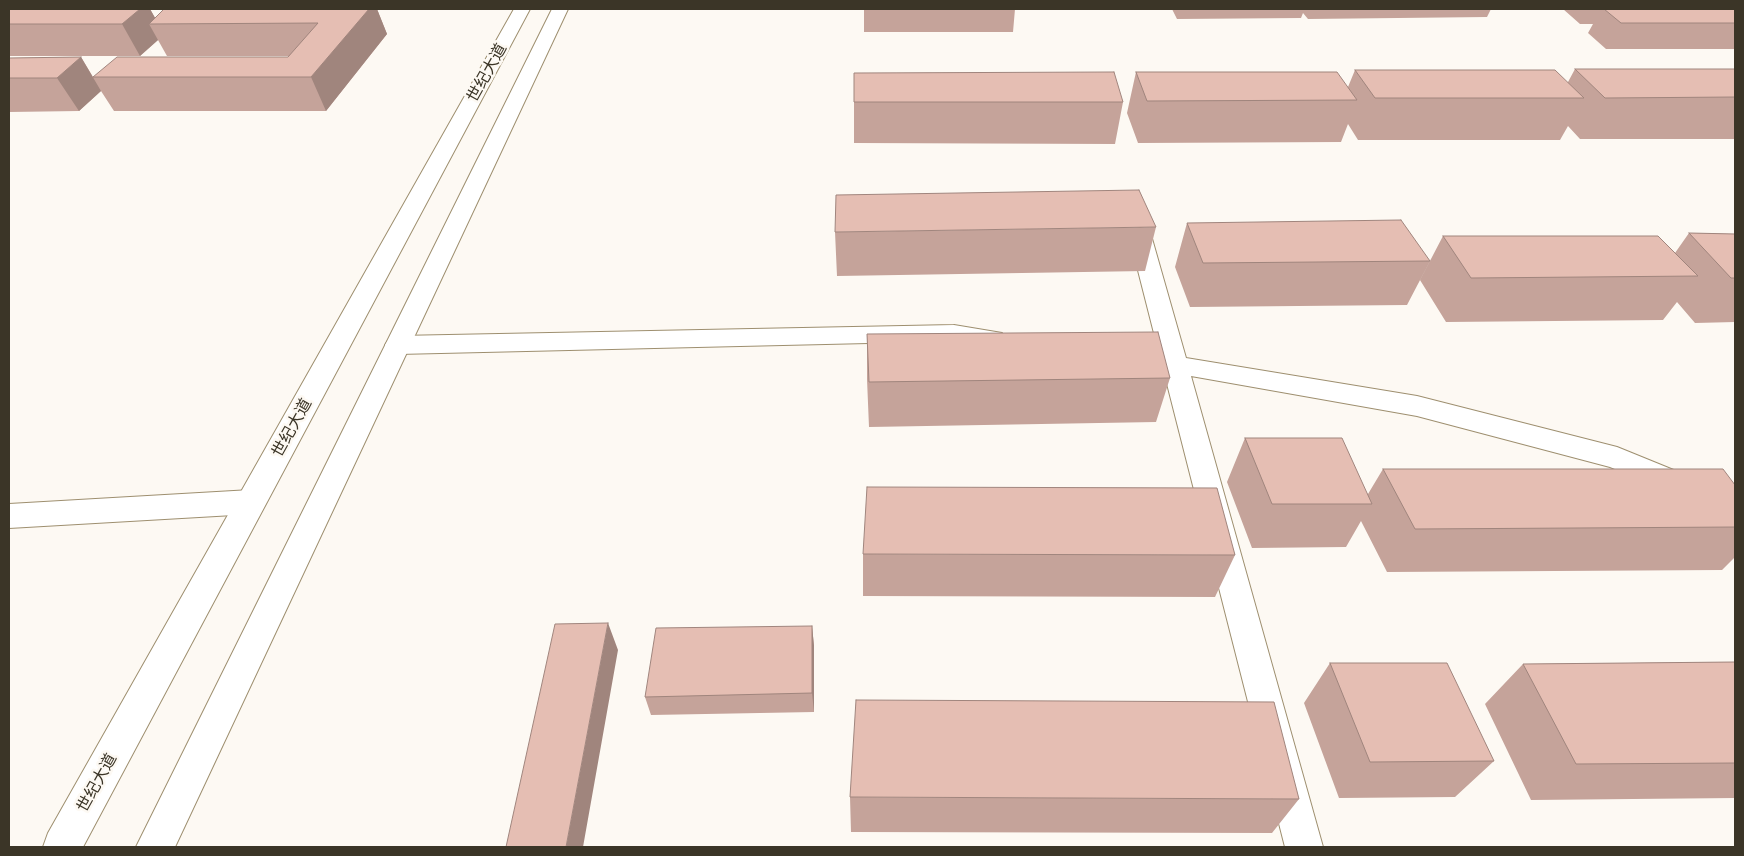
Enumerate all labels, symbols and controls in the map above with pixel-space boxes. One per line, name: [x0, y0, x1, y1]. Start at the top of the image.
street label: 世纪大道: [463, 40, 511, 106]
street label: 世纪大道: [268, 395, 316, 461]
street label: 世纪大道: [73, 750, 121, 816]

